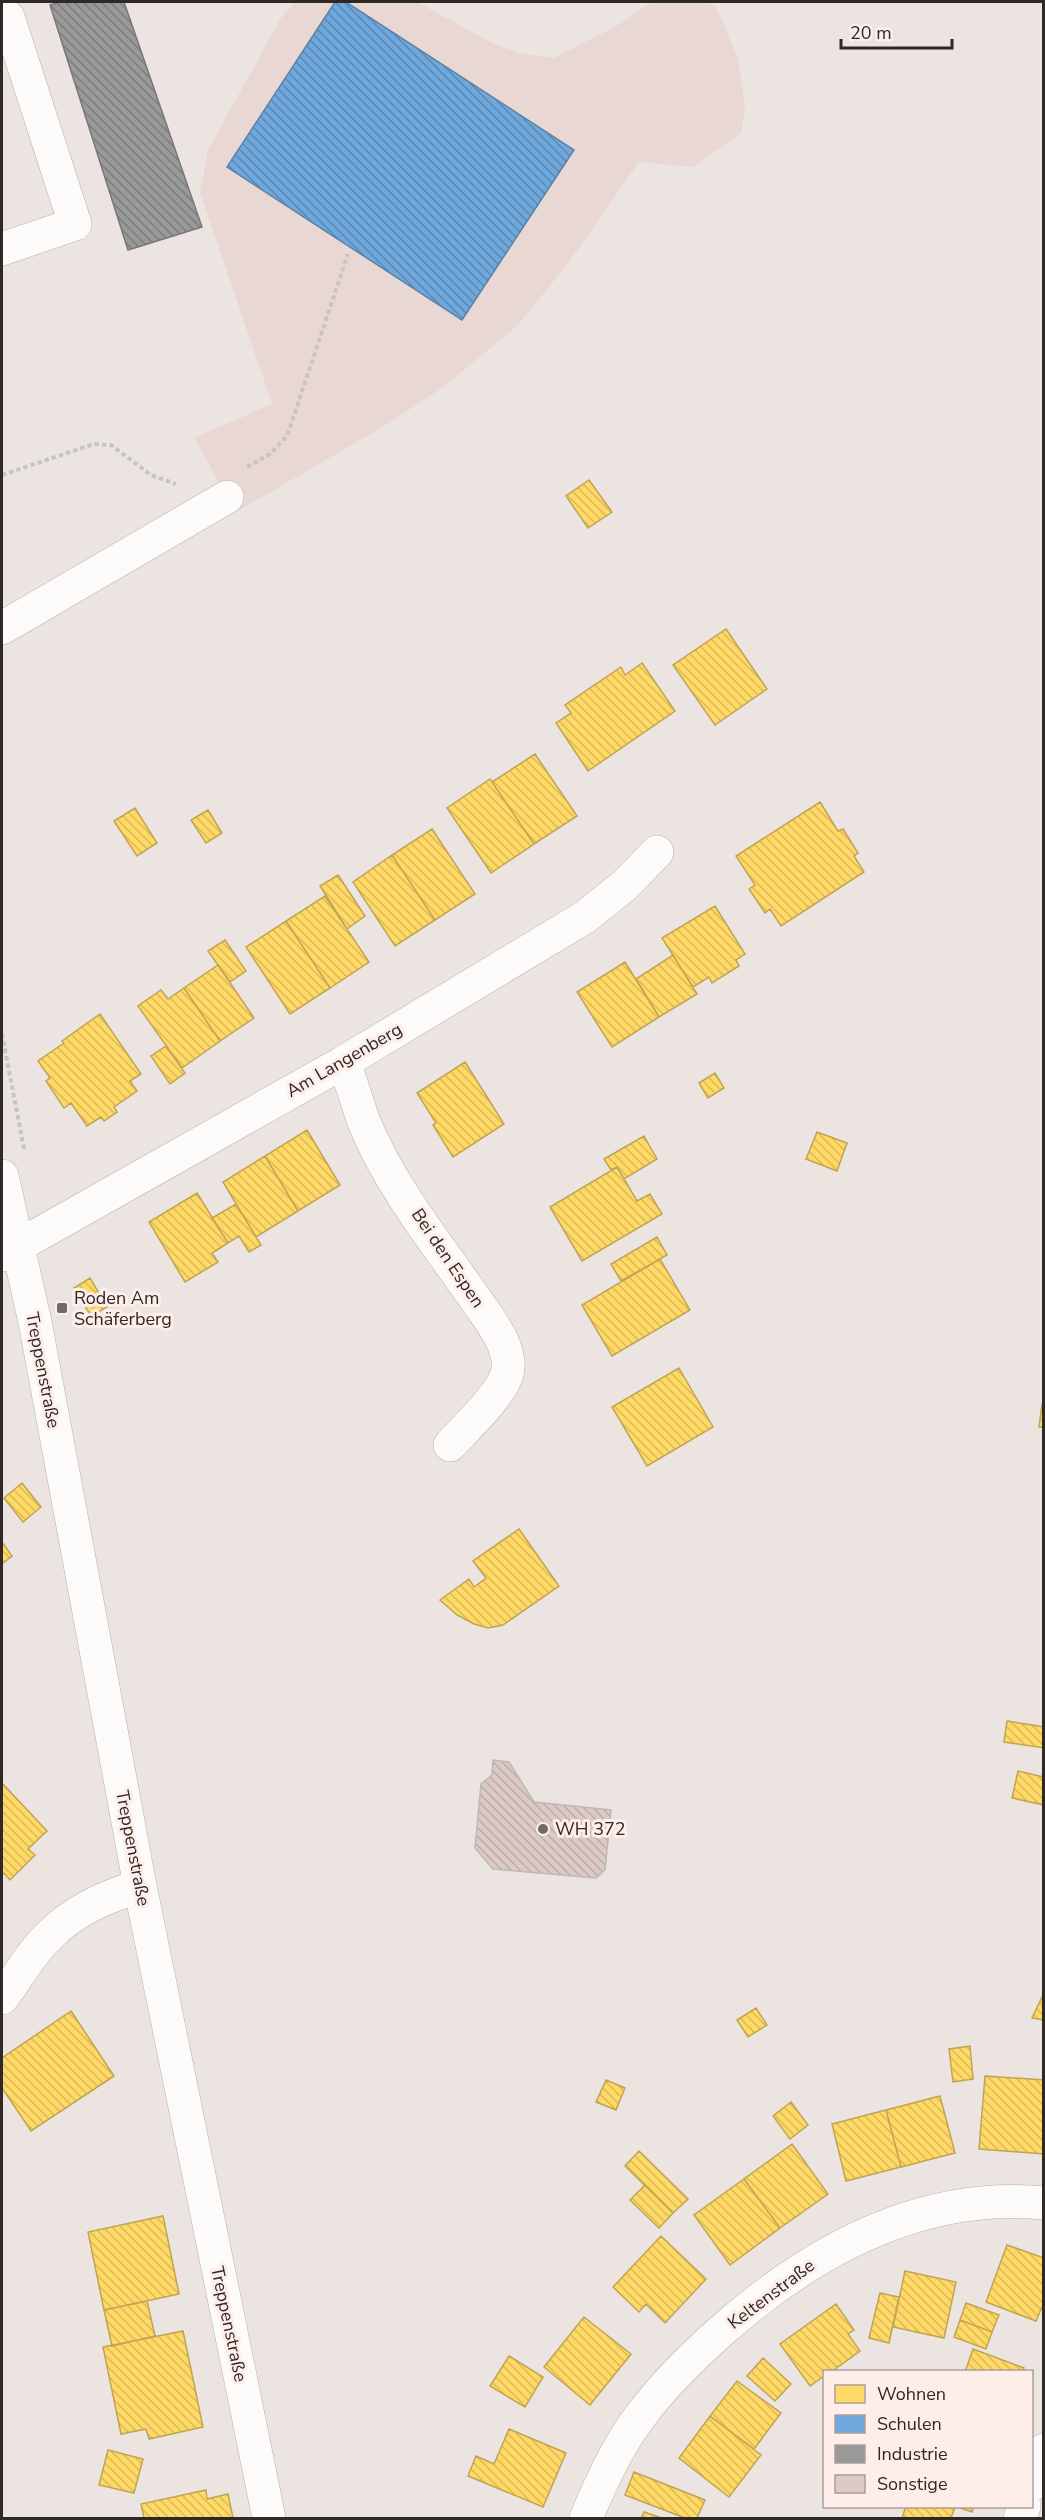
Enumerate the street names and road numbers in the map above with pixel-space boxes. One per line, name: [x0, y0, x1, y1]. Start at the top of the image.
street label: Am Langenberg: [282, 1017, 406, 1103]
street label: Bei den Espen: [406, 1204, 490, 1312]
street label: Treppenstraße: [20, 1310, 66, 1430]
street label: Treppenstraße: [110, 1788, 156, 1908]
street label: Keltenstraße: [723, 2253, 819, 2335]
street label: Treppenstraße: [205, 2264, 253, 2384]

